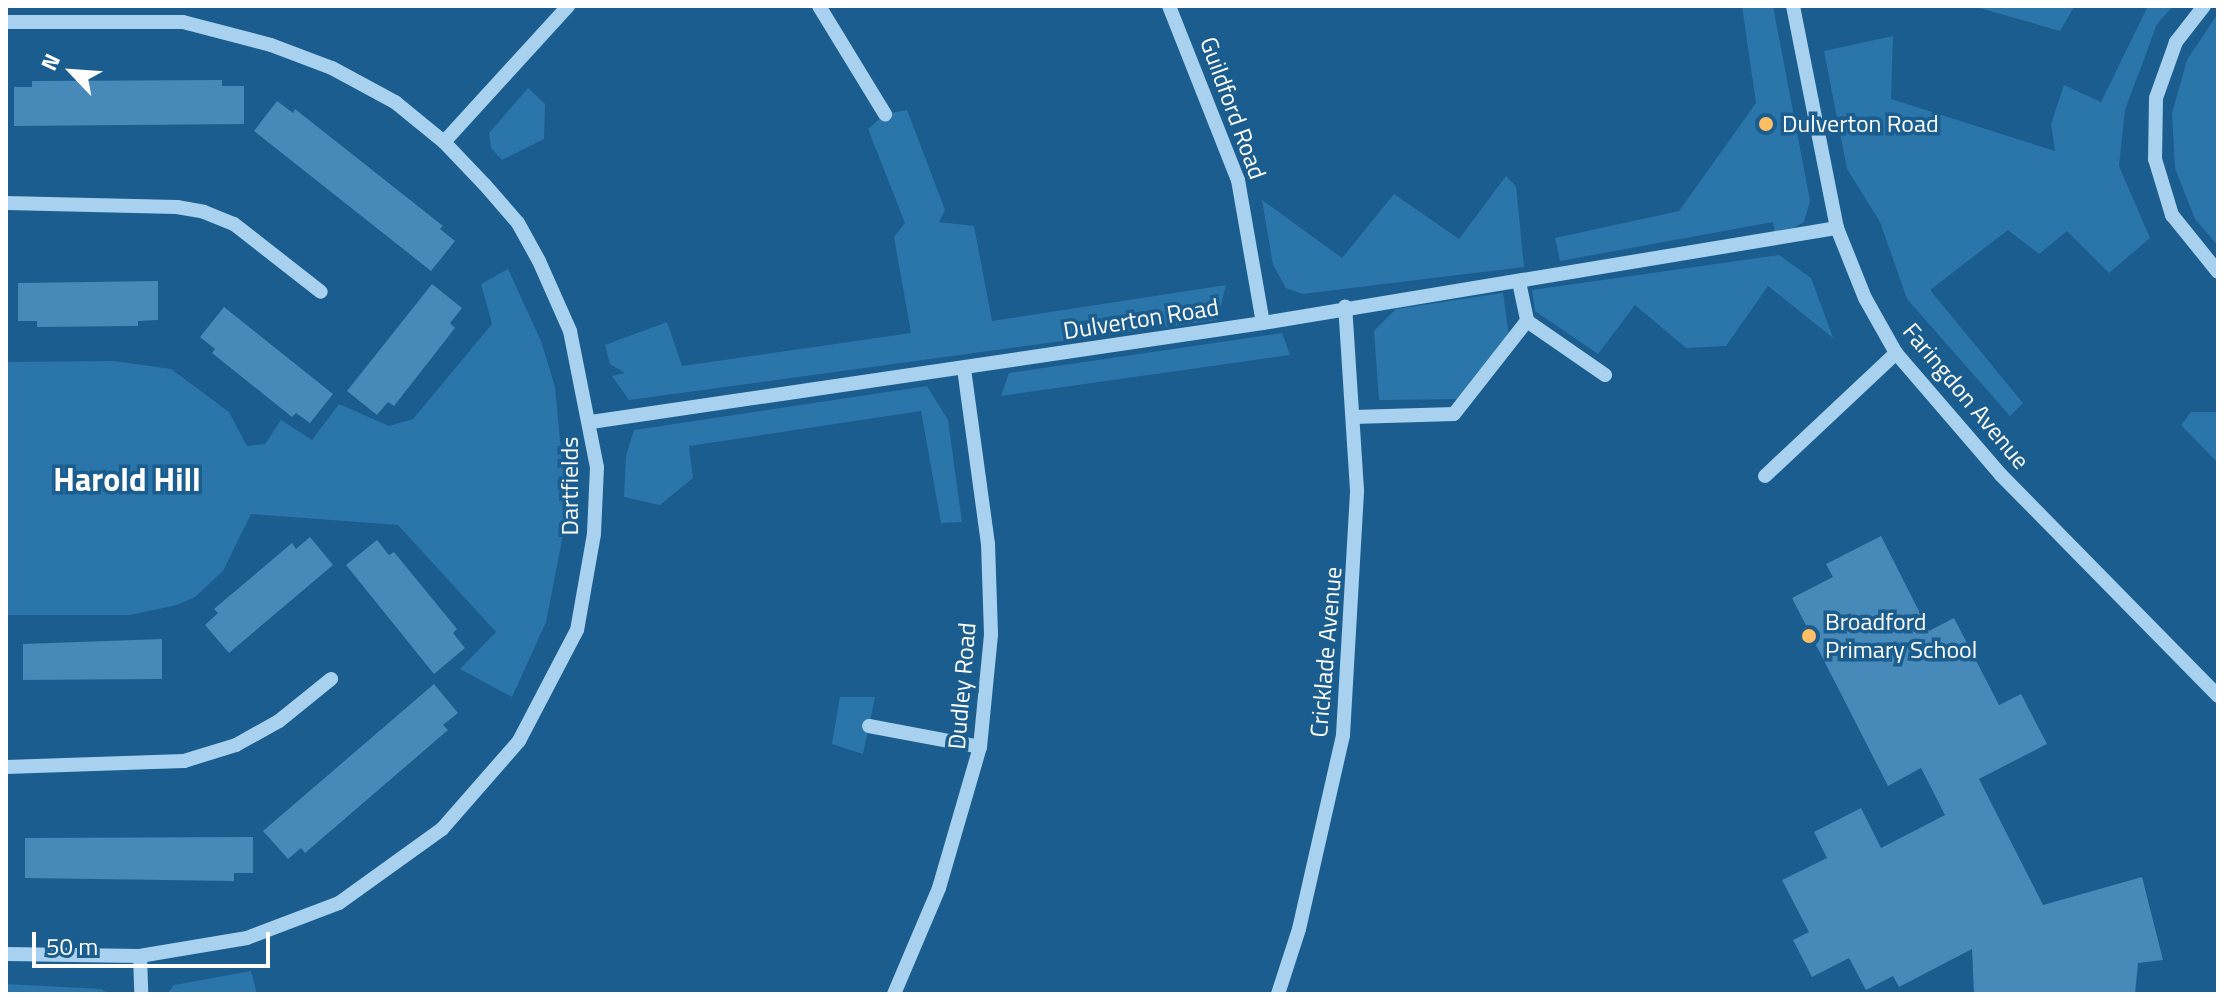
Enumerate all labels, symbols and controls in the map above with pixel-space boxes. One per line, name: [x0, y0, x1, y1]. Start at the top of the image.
north arrow: [32, 32, 112, 112]
street label: Guildford Road: [1194, 33, 1272, 183]
text: N: [32, 48, 69, 76]
place label: Dulverton Road: [1782, 110, 1939, 138]
marker: Dulverton Road: [1757, 115, 1775, 133]
street label: Dulverton Road: [1061, 293, 1221, 345]
street label: Faringdon Avenue: [1897, 317, 2035, 475]
street label: Dartfields: [556, 437, 584, 535]
district label: Harold Hill: [53, 460, 201, 498]
street label: Cricklade Avenue: [1304, 565, 1348, 739]
place label: Broadford Primary School: [1825, 608, 1977, 664]
street label: Dudley Road: [942, 621, 982, 751]
marker: Broadford Primary School: [1800, 627, 1818, 645]
scale bar: [36, 916, 274, 966]
text: 50 m: [46, 928, 98, 964]

